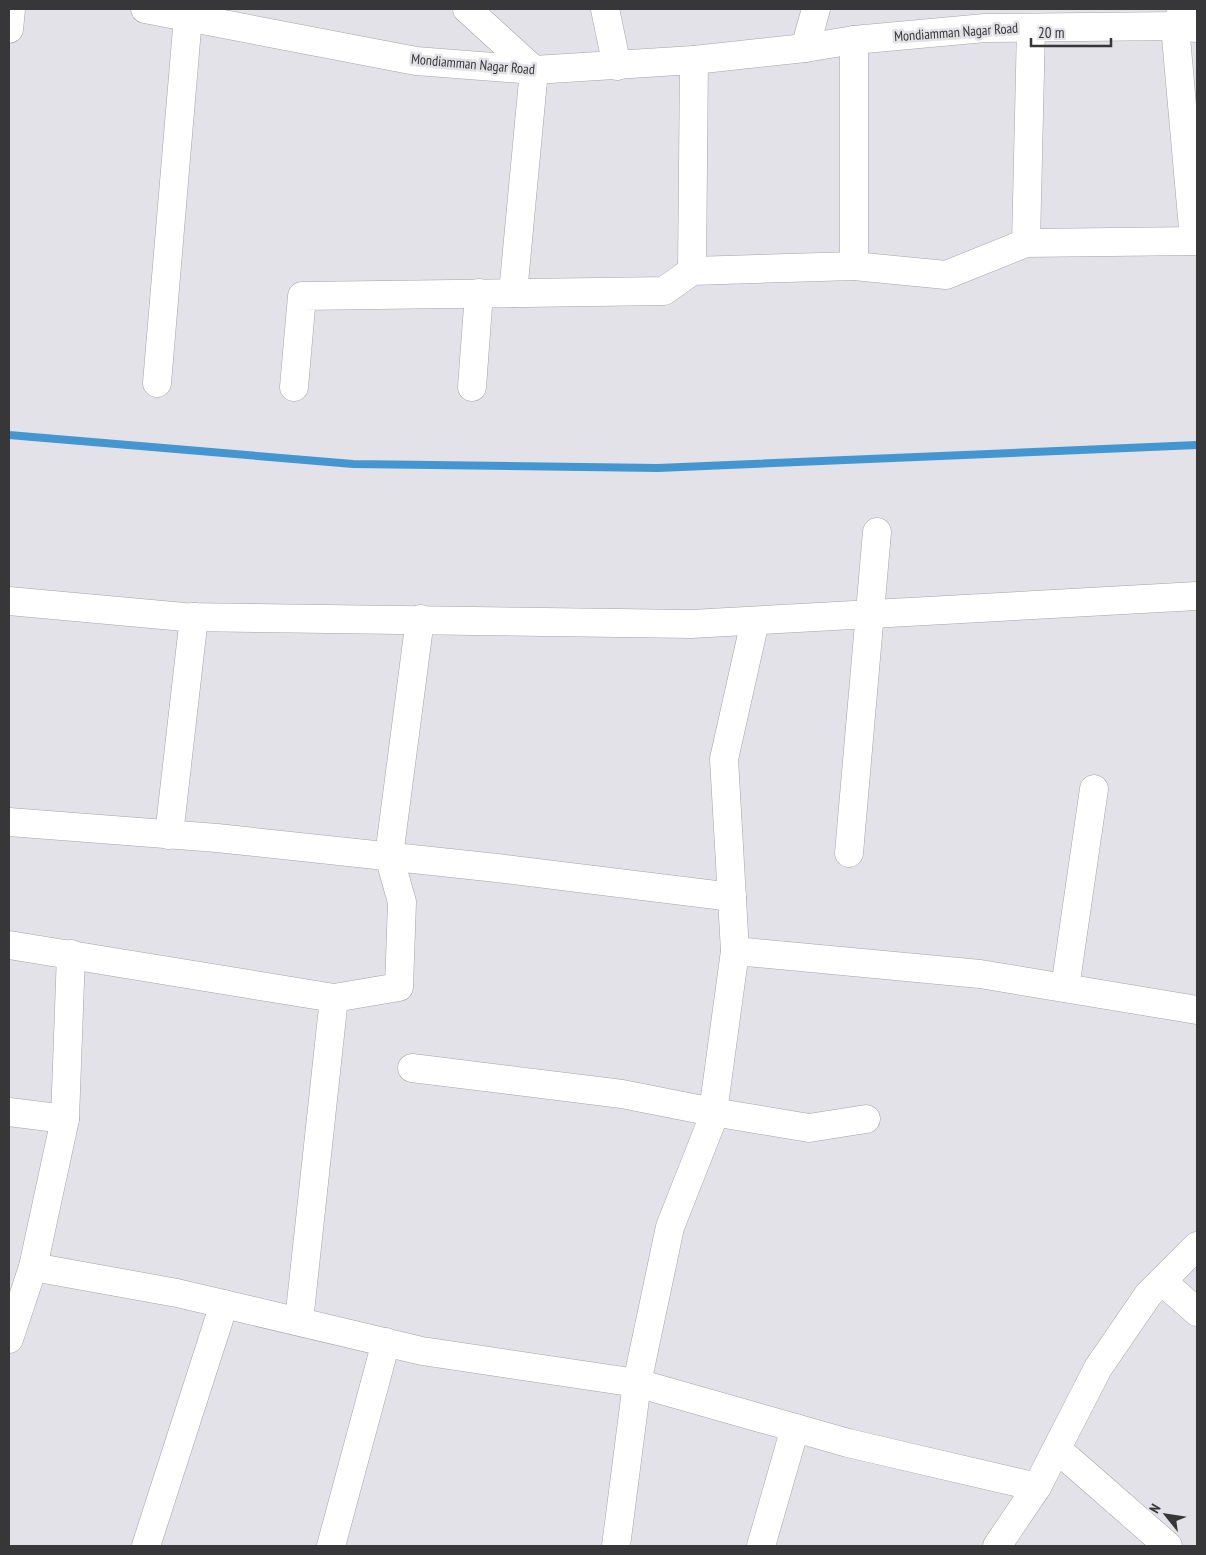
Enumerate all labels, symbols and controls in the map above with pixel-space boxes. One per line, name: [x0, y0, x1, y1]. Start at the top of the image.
scale bar: [1031, 15, 1111, 47]
street label: Mondiamman Nagar Road: [893, 19, 1019, 45]
text: 20 m: [1038, 23, 1064, 42]
street label: Mondiamman Nagar Road: [410, 50, 536, 78]
north arrow: [1141, 1490, 1191, 1540]
text: N: [1145, 1501, 1164, 1516]

